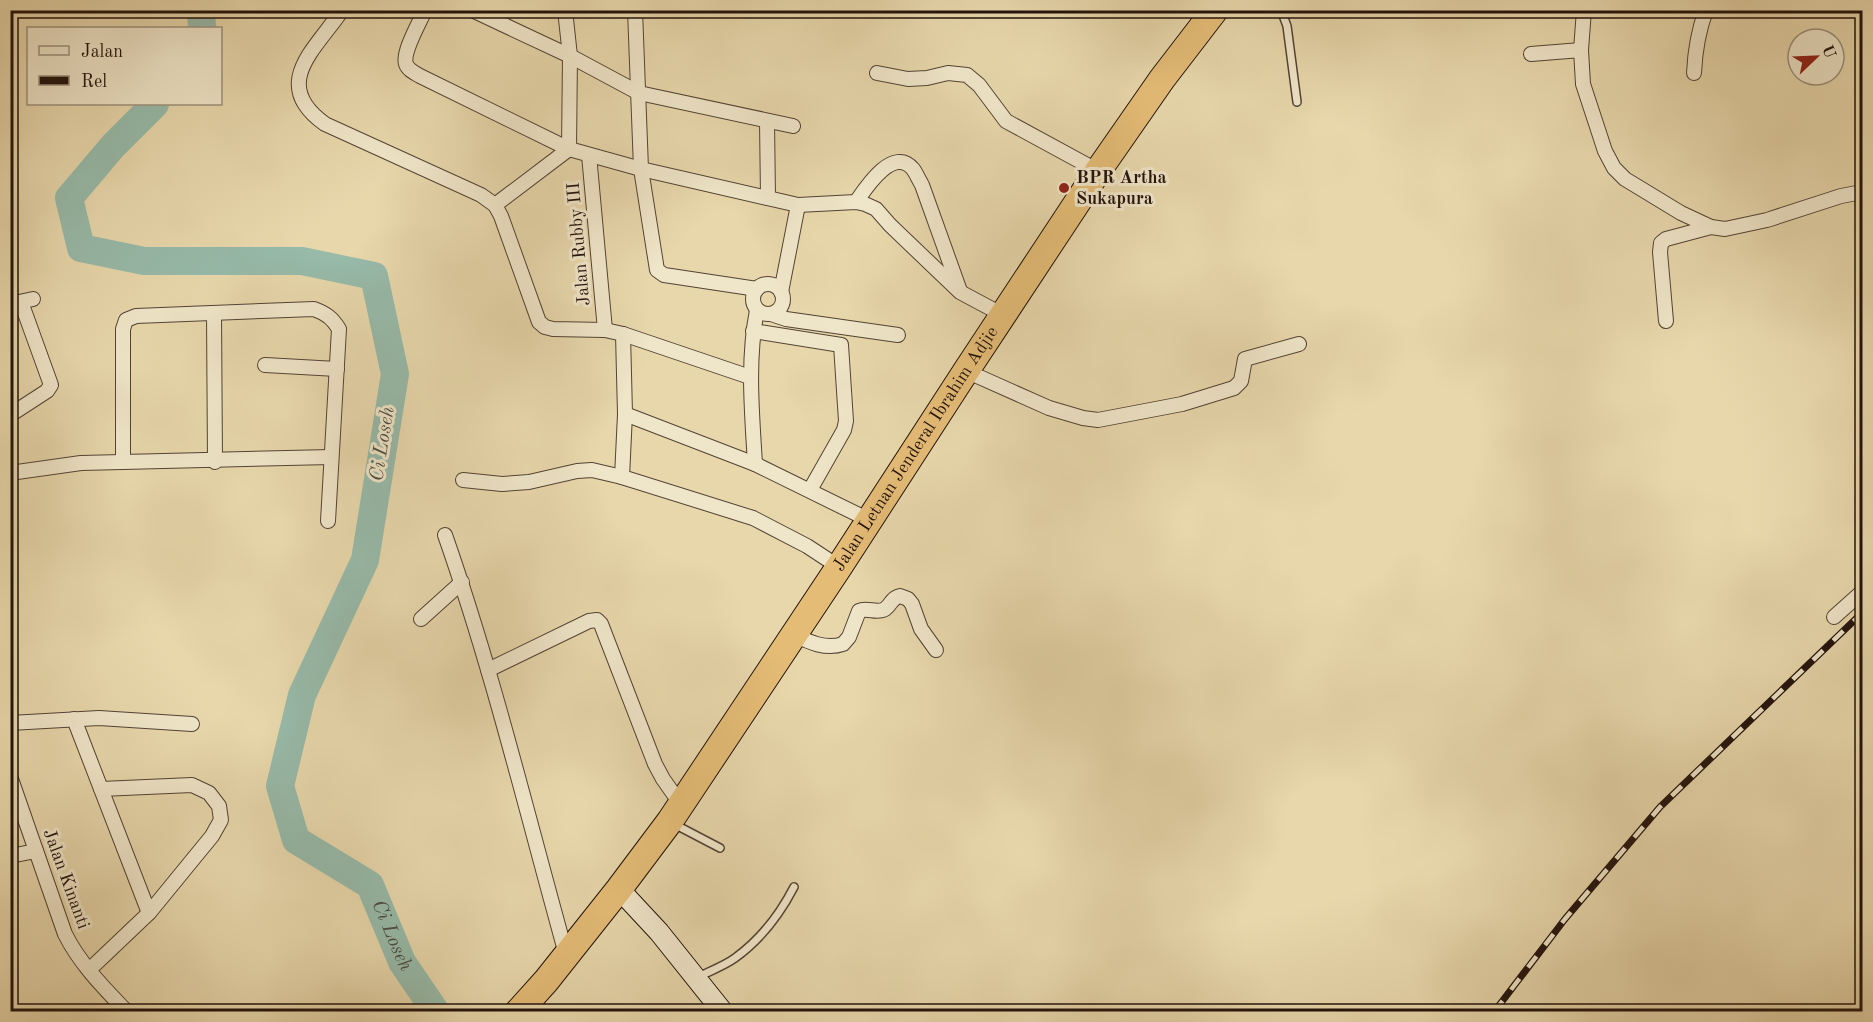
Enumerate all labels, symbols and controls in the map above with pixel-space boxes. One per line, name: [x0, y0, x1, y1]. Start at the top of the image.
legend: [27, 27, 222, 105]
north arrow: [1786, 27, 1846, 87]
text: Jalan: [81, 43, 123, 61]
text: U: [1818, 43, 1838, 61]
text: Rel: [81, 73, 107, 91]
place label: BPR Artha Sukapura: [1076, 169, 1167, 208]
street label: Jalan Rubby III: [565, 181, 593, 307]
marker: BPR Artha Sukapura: [1057, 181, 1071, 195]
street label: Jalan Letnan Jenderal Ibrahim Adjie: [830, 323, 1002, 575]
water label: Ci Loseh: [367, 405, 399, 483]
street label: Jalan Kinanti: [40, 827, 92, 932]
water label: Ci Loseh: [367, 897, 416, 975]

